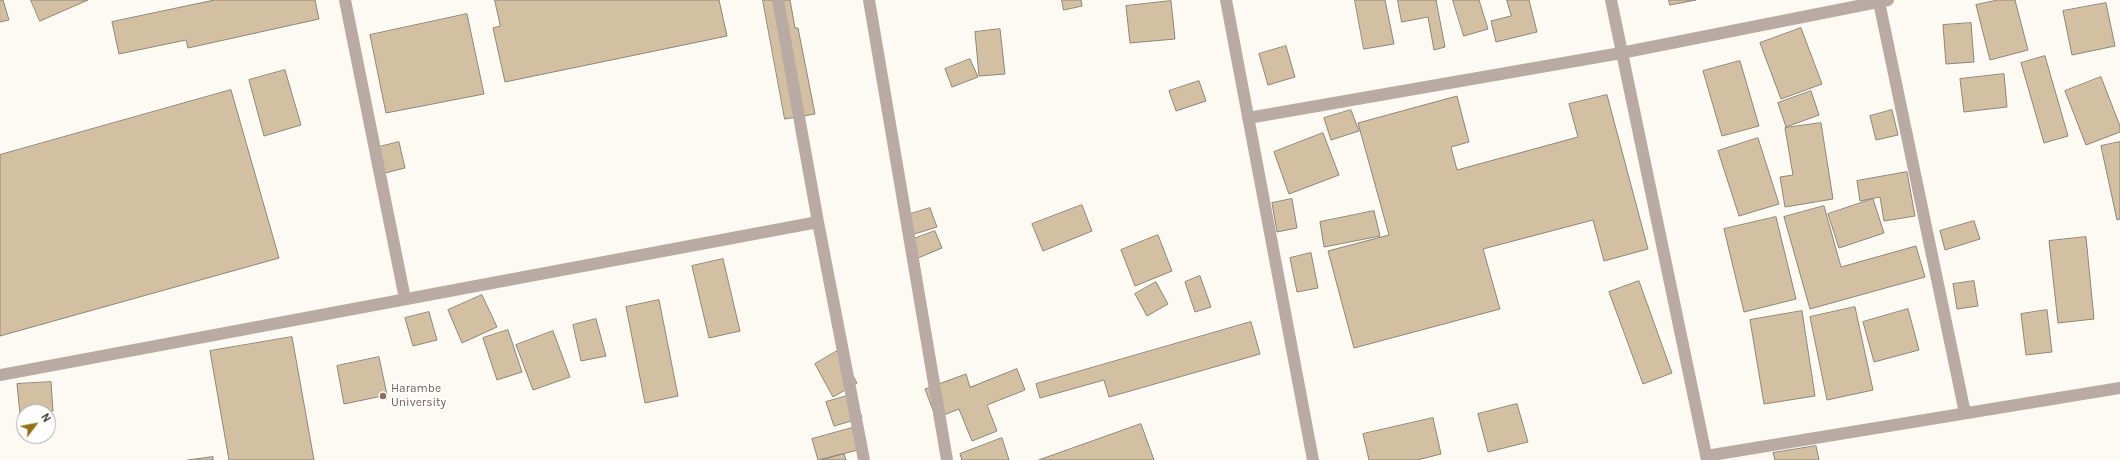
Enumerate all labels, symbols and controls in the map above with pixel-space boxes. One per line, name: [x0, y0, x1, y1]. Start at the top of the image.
place label: Harambe University: [391, 382, 446, 410]
marker: Harambe University: [378, 391, 388, 401]
north arrow: [16, 404, 56, 444]
text: N: [38, 411, 53, 425]

